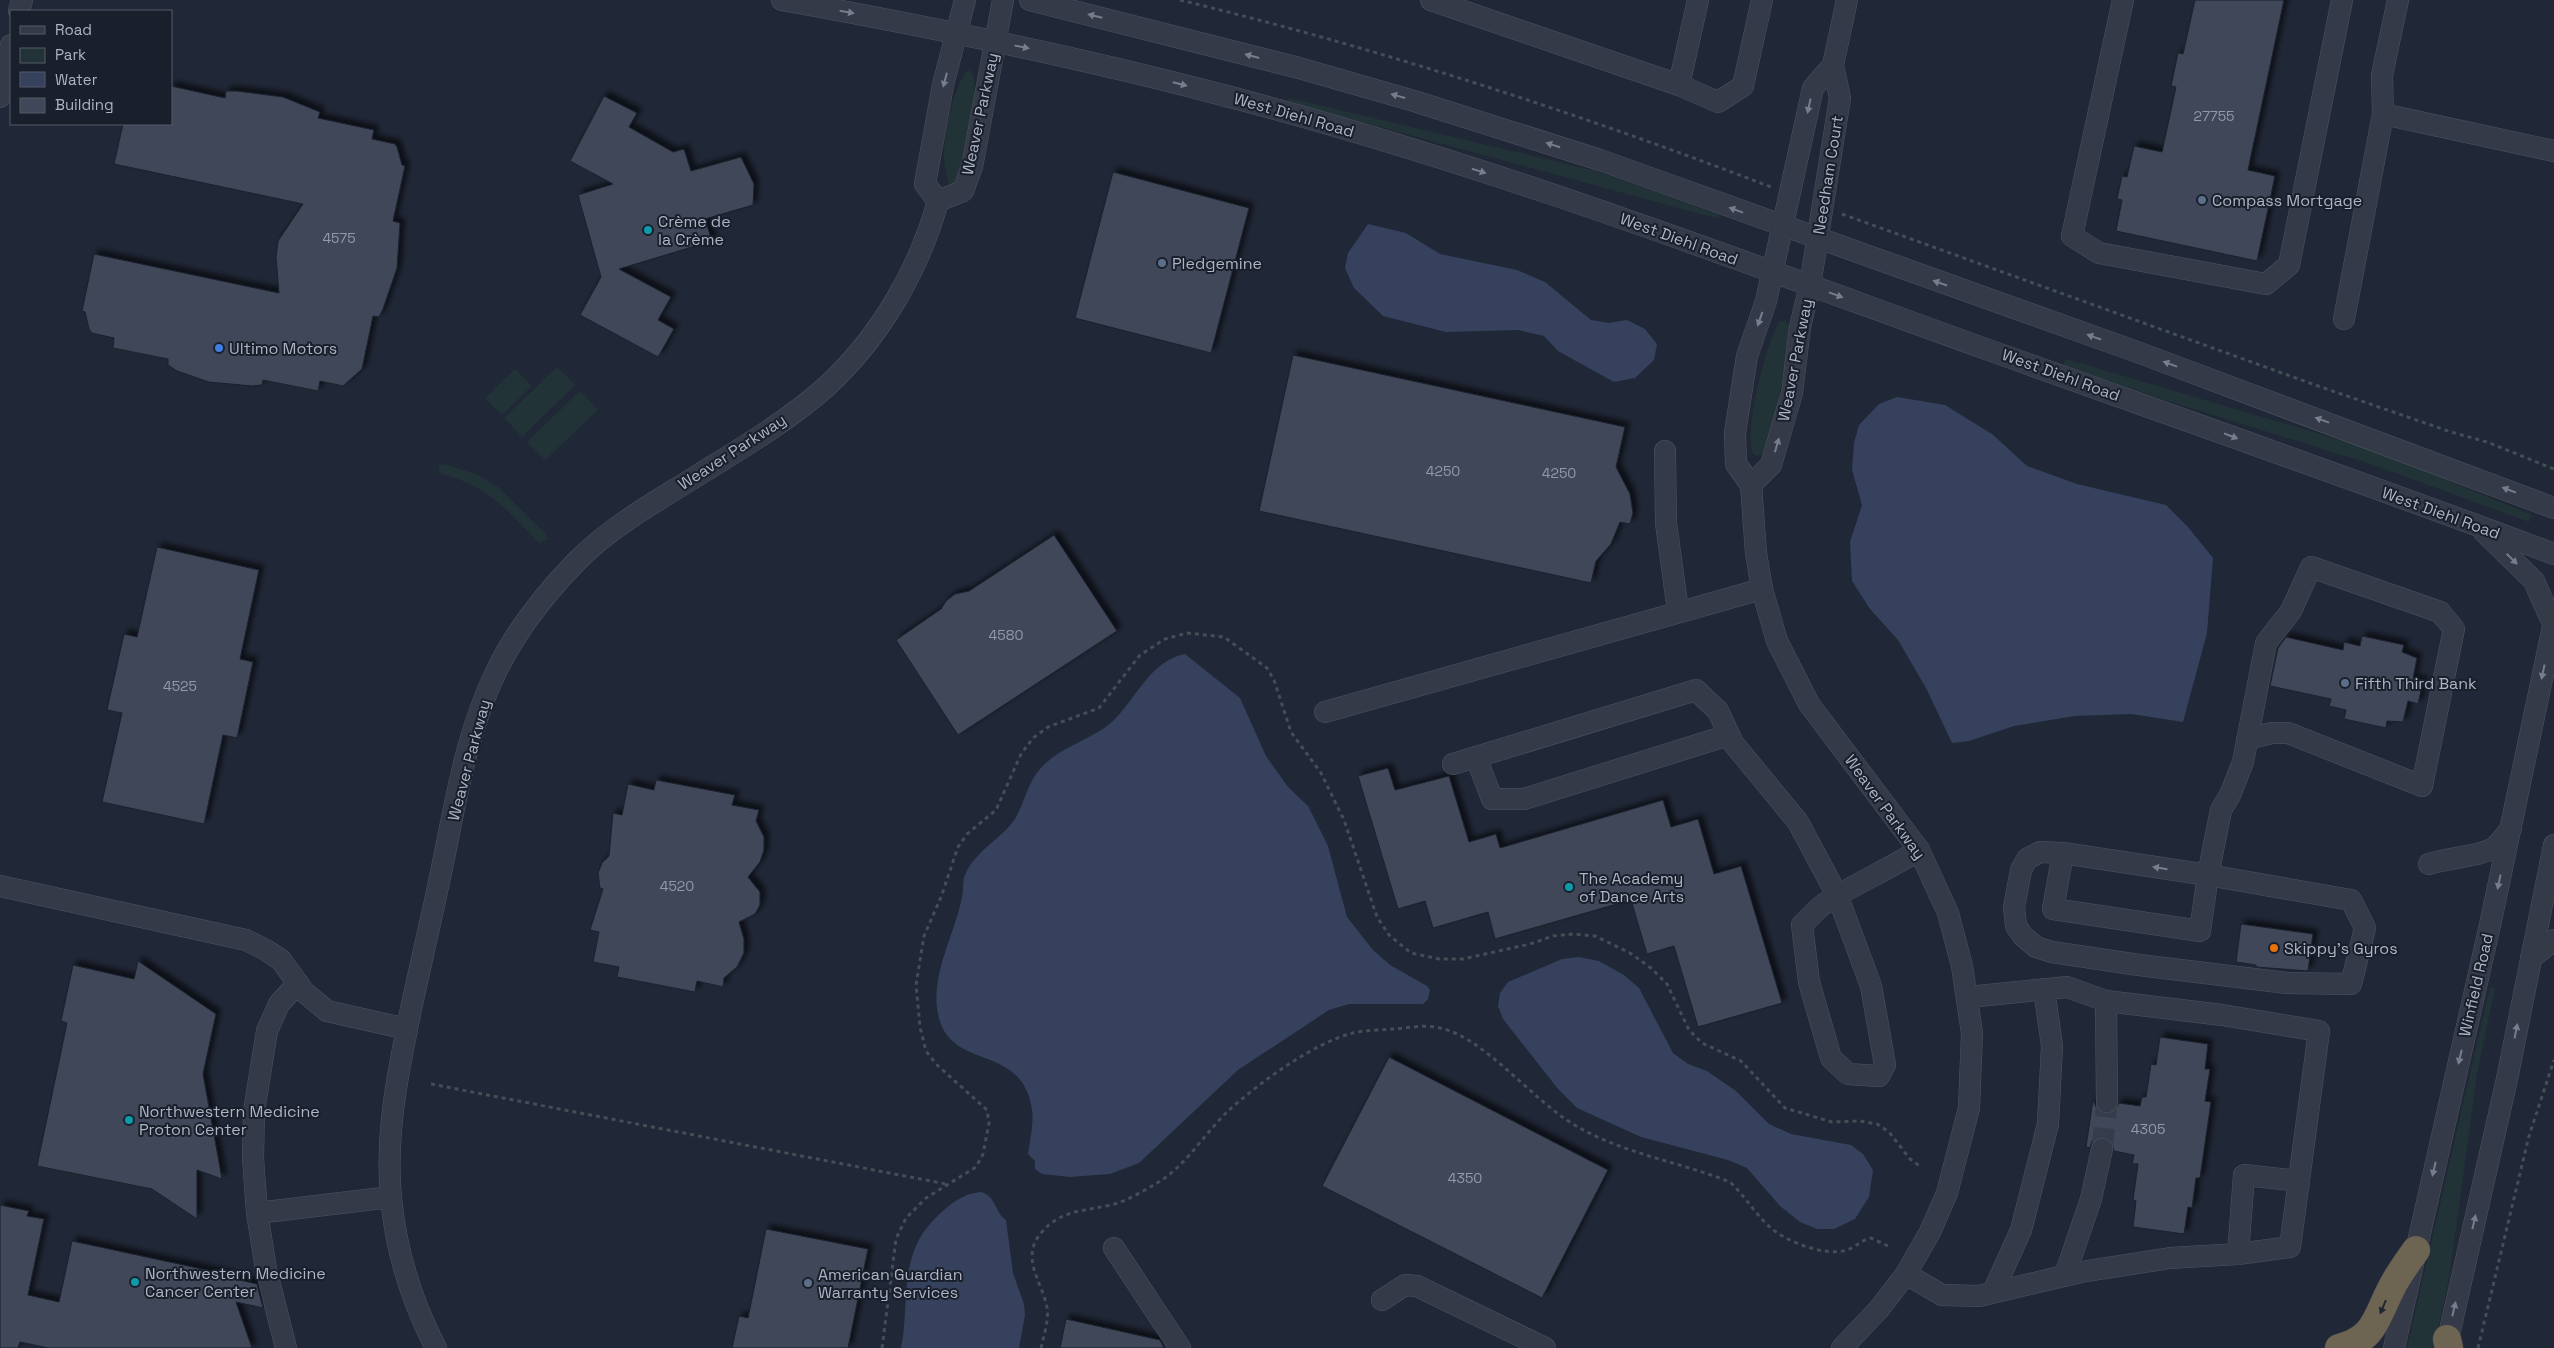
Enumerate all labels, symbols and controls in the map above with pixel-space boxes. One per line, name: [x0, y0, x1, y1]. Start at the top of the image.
one-way arrow: [840, 8, 856, 16]
legend: [10, 10, 172, 125]
one-way arrow: [1087, 12, 1102, 20]
text: Road: [55, 20, 92, 39]
one-way arrow: [1015, 43, 1031, 51]
text: Park: [55, 45, 86, 64]
street label: Weaver Parkway: [957, 51, 1003, 177]
one-way arrow: [1245, 51, 1260, 59]
text: Water: [55, 70, 98, 89]
one-way arrow: [940, 73, 948, 88]
one-way arrow: [1173, 80, 1188, 88]
street label: West Diehl Road: [1231, 88, 1357, 142]
one-way arrow: [1391, 92, 1406, 100]
text: Building: [55, 95, 114, 114]
one-way arrow: [1805, 99, 1813, 114]
house number: 27755: [2194, 107, 2234, 125]
street label: Needham Court: [1808, 114, 1848, 236]
one-way arrow: [1546, 141, 1561, 149]
one-way arrow: [1472, 168, 1487, 175]
place label: Compass Mortgage: [2212, 190, 2362, 211]
marker: Compass Mortgage: [2196, 194, 2208, 206]
one-way arrow: [1728, 206, 1743, 214]
street label: West Diehl Road: [1617, 208, 1741, 270]
place label: Crème de la Crème: [658, 211, 731, 250]
marker: Crème de la Crème: [642, 224, 654, 236]
house number: 4575: [322, 229, 356, 247]
place label: Pledgemine: [1172, 253, 1262, 274]
marker: Pledgemine: [1156, 257, 1168, 269]
one-way arrow: [1933, 279, 1948, 286]
one-way arrow: [1828, 292, 1843, 299]
street label: Weaver Parkway: [1773, 297, 1817, 423]
one-way arrow: [1756, 312, 1764, 327]
one-way arrow: [2086, 333, 2101, 340]
place label: Ultimo Motors: [229, 338, 337, 359]
marker: Ultimo Motors: [213, 342, 225, 354]
street label: West Diehl Road: [1999, 344, 2123, 406]
one-way arrow: [2162, 360, 2177, 367]
street label: Weaver Parkway: [674, 409, 790, 495]
one-way arrow: [2314, 416, 2329, 424]
one-way arrow: [2224, 433, 2239, 440]
one-way arrow: [1773, 437, 1781, 452]
house number: 4250: [1426, 462, 1460, 480]
house number: 4250: [1542, 464, 1576, 482]
street label: West Diehl Road: [2379, 482, 2503, 544]
one-way arrow: [2501, 486, 2516, 493]
one-way arrow: [2506, 553, 2518, 565]
house number: 4580: [989, 626, 1023, 644]
one-way arrow: [2539, 664, 2547, 680]
place label: Fifth Third Bank: [2355, 673, 2477, 694]
house number: 4525: [163, 677, 197, 695]
marker: Fifth Third Bank: [2339, 677, 2351, 689]
street label: Weaver Parkway: [443, 697, 495, 823]
street label: Weaver Parkway: [1840, 750, 1930, 864]
one-way arrow: [2152, 863, 2168, 871]
place label: The Academy of Dance Arts: [1579, 868, 1684, 907]
one-way arrow: [2495, 875, 2503, 890]
house number: 4520: [660, 877, 694, 895]
marker: The Academy of Dance Arts: [1563, 881, 1575, 893]
street label: Winfield Road: [2454, 931, 2498, 1039]
place label: Skippy's Gyros: [2284, 938, 2398, 959]
marker: Skippy's Gyros: [2268, 942, 2280, 954]
one-way arrow: [2513, 1023, 2521, 1039]
one-way arrow: [2456, 1050, 2464, 1065]
place label: Northwestern Medicine Proton Center: [139, 1101, 320, 1140]
marker: Northwestern Medicine Proton Center: [123, 1114, 135, 1126]
house number: 4305: [2131, 1120, 2165, 1138]
one-way arrow: [2430, 1161, 2438, 1176]
house number: 4350: [1448, 1169, 1482, 1187]
one-way arrow: [2470, 1215, 2478, 1230]
place label: Northwestern Medicine Cancer Center: [145, 1263, 326, 1302]
place label: American Guardian Warranty Services: [818, 1264, 962, 1303]
marker: Northwestern Medicine Cancer Center: [129, 1276, 141, 1288]
marker: American Guardian Warranty Services: [802, 1277, 814, 1289]
one-way arrow: [2379, 1300, 2387, 1314]
one-way arrow: [2450, 1301, 2458, 1316]

